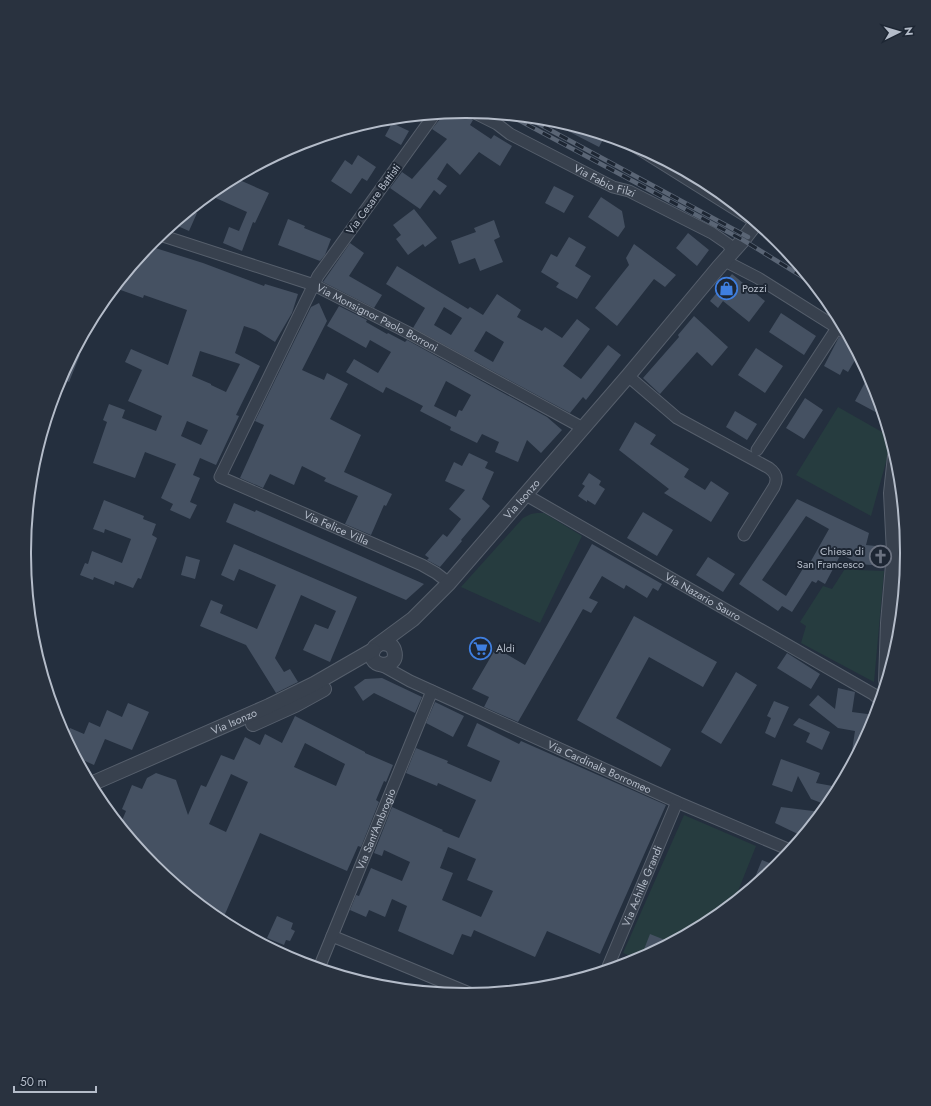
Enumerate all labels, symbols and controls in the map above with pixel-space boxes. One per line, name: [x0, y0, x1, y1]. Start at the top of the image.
north arrow: [879, 12, 919, 52]
text: N: [901, 26, 917, 36]
street label: Via Cesare Battisti: [342, 160, 404, 238]
street label: Via Fabio Filzi: [571, 160, 639, 201]
shop icon: Pozzi: [713, 275, 739, 301]
street label: Via Monsignor Paolo Borroni: [314, 279, 441, 356]
place label: Pozzi: [742, 280, 767, 296]
street label: Via Isonzo: [500, 475, 544, 523]
street label: Via Felice Villa: [301, 506, 372, 549]
place label: Chiesa di San Francesco: [797, 543, 864, 572]
church icon: Chiesa di San Francesco: [867, 544, 893, 570]
street label: Via Nazario Sauro: [662, 568, 744, 625]
supermarket icon: Aldi: [467, 635, 493, 661]
place label: Aldi: [496, 640, 515, 656]
street label: Via Isonzo: [208, 704, 259, 738]
street label: Via Cardinale Borromeo: [545, 736, 654, 798]
street label: Via Sant'Ambrogio: [352, 786, 399, 872]
street label: Via Achille Grandi: [618, 843, 666, 929]
scale bar: [14, 1068, 96, 1094]
text: 50 m: [20, 1073, 47, 1091]

